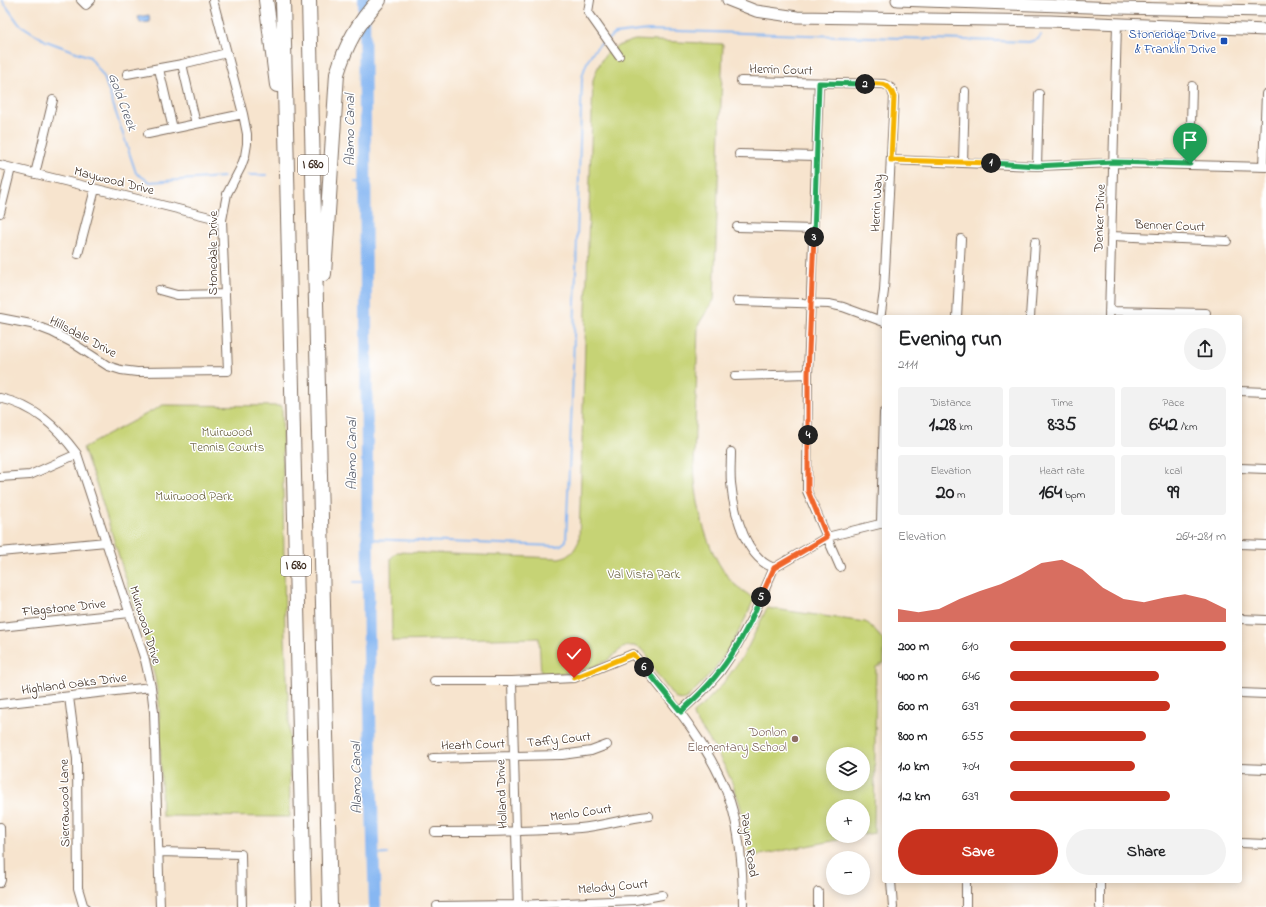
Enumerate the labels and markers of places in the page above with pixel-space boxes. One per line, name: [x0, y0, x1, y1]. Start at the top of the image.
place label: Stoneridge Drive & Franklin Drive: [1129, 25, 1216, 59]
marker: Stoneridge Drive & Franklin Drive: [1219, 36, 1229, 46]
pin: 2: [855, 74, 875, 94]
pin: [1173, 123, 1207, 164]
pin: 1: [981, 153, 1001, 173]
pin: 3: [804, 227, 824, 247]
pin: 4: [798, 425, 818, 445]
pin: 5: [751, 587, 771, 607]
pin: [557, 637, 591, 678]
pin: 6: [634, 657, 654, 677]
place label: Donlon Elementary School: [687, 723, 787, 758]
marker: Donlon Elementary School: [790, 734, 800, 744]

